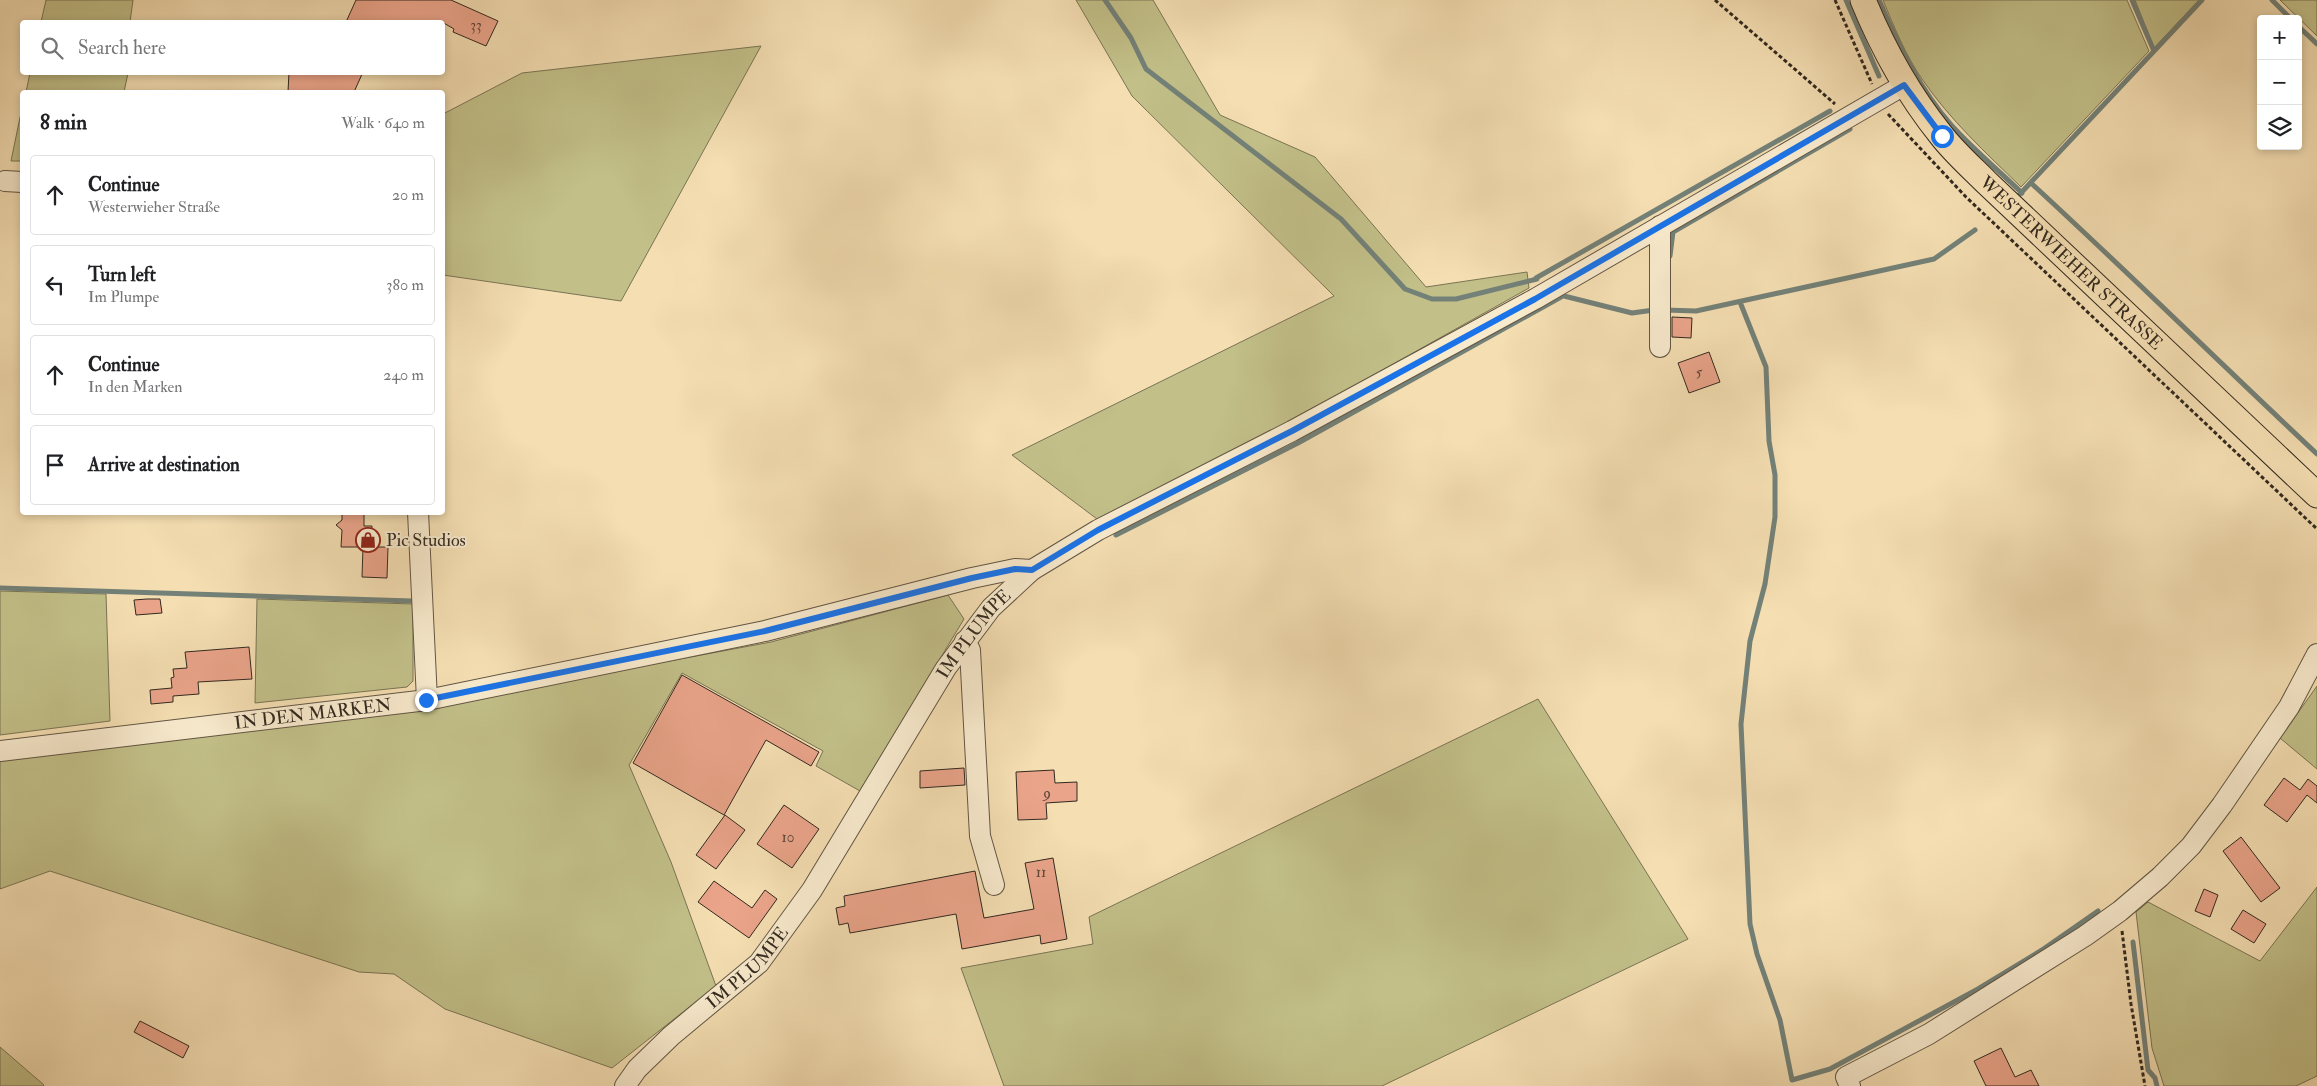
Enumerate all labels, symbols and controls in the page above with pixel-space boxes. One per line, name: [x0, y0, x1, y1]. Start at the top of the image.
map controls: [2257, 15, 2302, 150]
button: +: [2257, 15, 2302, 60]
house number: 33: [470, 16, 482, 35]
search box: [20, 20, 445, 75]
icon: search: [38, 34, 66, 62]
text: Search here: [78, 36, 166, 60]
button: −: [2257, 60, 2302, 105]
button: layers: [2257, 105, 2302, 150]
text: 8 min: [40, 109, 87, 136]
text: Walk · 640 m: [341, 113, 425, 133]
route start: [1931, 125, 1954, 148]
street label: WESTERWIEHER STRASSE: [1974, 170, 2167, 355]
text: Continue: [88, 173, 159, 197]
icon: ahead: [41, 181, 69, 209]
text: 20 m: [392, 185, 424, 205]
text: Westerwieher Straße: [88, 197, 220, 217]
text: Turn left: [88, 263, 156, 287]
icon: left: [41, 271, 69, 299]
text: 380 m: [386, 275, 424, 295]
text: Im Plumpe: [88, 287, 159, 307]
text: Continue: [88, 353, 159, 377]
icon: ahead: [41, 361, 69, 389]
house number: 5: [1696, 363, 1703, 382]
text: 240 m: [383, 365, 424, 385]
text: In den Marken: [88, 377, 182, 397]
icon: arrive: [41, 451, 69, 479]
text: Arrive at destination: [88, 453, 240, 477]
shop icon: Pic Studios: [355, 527, 381, 553]
place label: Pic Studios: [386, 529, 466, 552]
street label: IM PLUMPE: [931, 584, 1016, 683]
route end: [415, 689, 438, 712]
street label: IN DEN MARKEN: [233, 693, 393, 735]
house number: 9: [1042, 784, 1051, 803]
house number: 10: [782, 828, 794, 847]
house number: 11: [1036, 863, 1046, 882]
street label: IM PLUMPE: [702, 922, 794, 1014]

